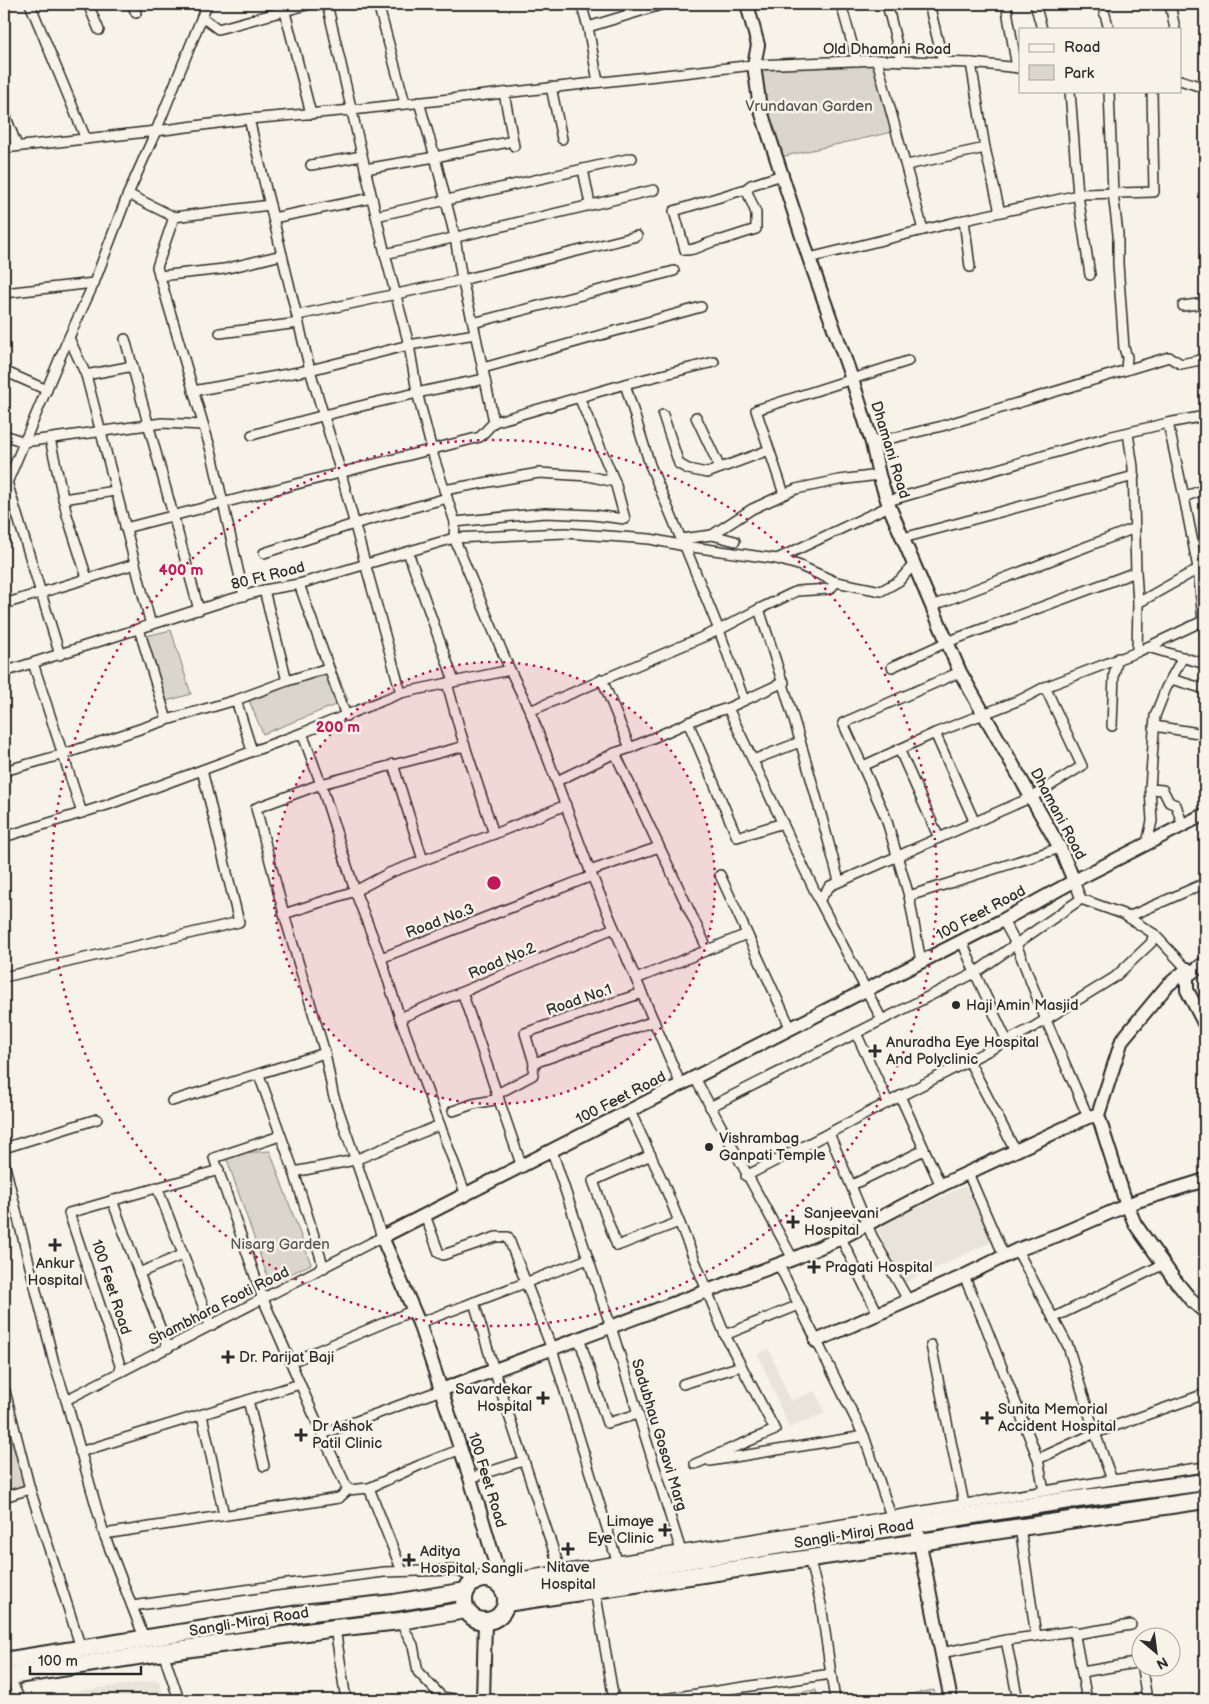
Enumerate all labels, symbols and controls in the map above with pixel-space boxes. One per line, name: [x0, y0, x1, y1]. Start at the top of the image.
legend: [1019, 28, 1182, 92]
text: Road: [1064, 38, 1100, 57]
street label: Old Dhamani Road: [823, 40, 951, 59]
text: Park: [1064, 64, 1095, 83]
park label: Vrundavan Garden: [745, 97, 873, 116]
street label: Dhamani Road: [866, 399, 914, 501]
street label: 80 Ft Road: [229, 558, 307, 594]
text: 400 m: [159, 561, 203, 580]
text: 200 m: [316, 718, 360, 737]
street label: Dhamani Road: [1026, 765, 1090, 863]
centre of rings: [485, 874, 503, 892]
street label: 100 Feet Road: [933, 881, 1029, 945]
street label: Road No.3: [403, 899, 477, 943]
street label: Road No.2: [465, 938, 539, 984]
street label: Road No.1: [544, 980, 614, 1020]
place label: Haji Amin Masjid: [966, 996, 1079, 1015]
marker: Haji Amin Masjid: [950, 999, 962, 1011]
place label: Anuradha Eye Hospital And Polyclinic: [886, 1033, 1039, 1069]
marker: Anuradha Eye Hospital And Polyclinic: [868, 1044, 882, 1058]
street label: 100 Feet Road: [573, 1067, 669, 1129]
place label: Vishrambag Ganpati Temple: [719, 1129, 826, 1165]
marker: Vishrambag Ganpati Temple: [703, 1141, 715, 1153]
place label: Sanjeevani Hospital: [804, 1204, 879, 1240]
marker: Sanjeevani Hospital: [786, 1215, 800, 1229]
park label: Nisarg Garden: [230, 1235, 330, 1254]
street label: 100 Feet Road: [87, 1237, 135, 1337]
marker: Ankur Hospital: [48, 1238, 62, 1252]
place label: Ankur Hospital: [27, 1254, 83, 1290]
place label: Pragati Hospital: [825, 1258, 933, 1277]
marker: Pragati Hospital: [807, 1260, 821, 1274]
street label: Shambhara Footi Road: [146, 1262, 292, 1350]
place label: Dr. Parijat Baji: [239, 1348, 334, 1367]
marker: Dr. Parijat Baji: [221, 1350, 235, 1364]
street label: Sadubhau Gosavi Marg: [627, 1357, 691, 1513]
place label: Savardekar Hospital: [455, 1380, 533, 1416]
marker: Savardekar Hospital: [536, 1391, 550, 1405]
place label: Sunita Memorial Accident Hospital: [998, 1400, 1116, 1436]
marker: Sunita Memorial Accident Hospital: [980, 1411, 994, 1425]
place label: Dr Ashok Patil Clinic: [312, 1417, 382, 1453]
marker: Dr Ashok Patil Clinic: [294, 1428, 308, 1442]
street label: 100 Feet Road: [463, 1430, 511, 1530]
place label: Limaye Eye Clinic: [588, 1512, 654, 1548]
street label: Sangli-Miraj Road: [793, 1515, 915, 1553]
marker: Limaye Eye Clinic: [658, 1523, 672, 1537]
place label: Aditya Hospital, Sangli: [420, 1542, 523, 1578]
marker: Nitave Hospital: [561, 1542, 575, 1556]
marker: Aditya Hospital, Sangli: [402, 1553, 416, 1567]
place label: Nitave Hospital: [540, 1558, 596, 1594]
street label: Sangli-Miraj Road: [188, 1603, 310, 1641]
north arrow: [1132, 1626, 1182, 1676]
scale bar: [30, 1644, 141, 1676]
text: 100 m: [38, 1652, 78, 1671]
text: N: [1153, 1653, 1171, 1673]

